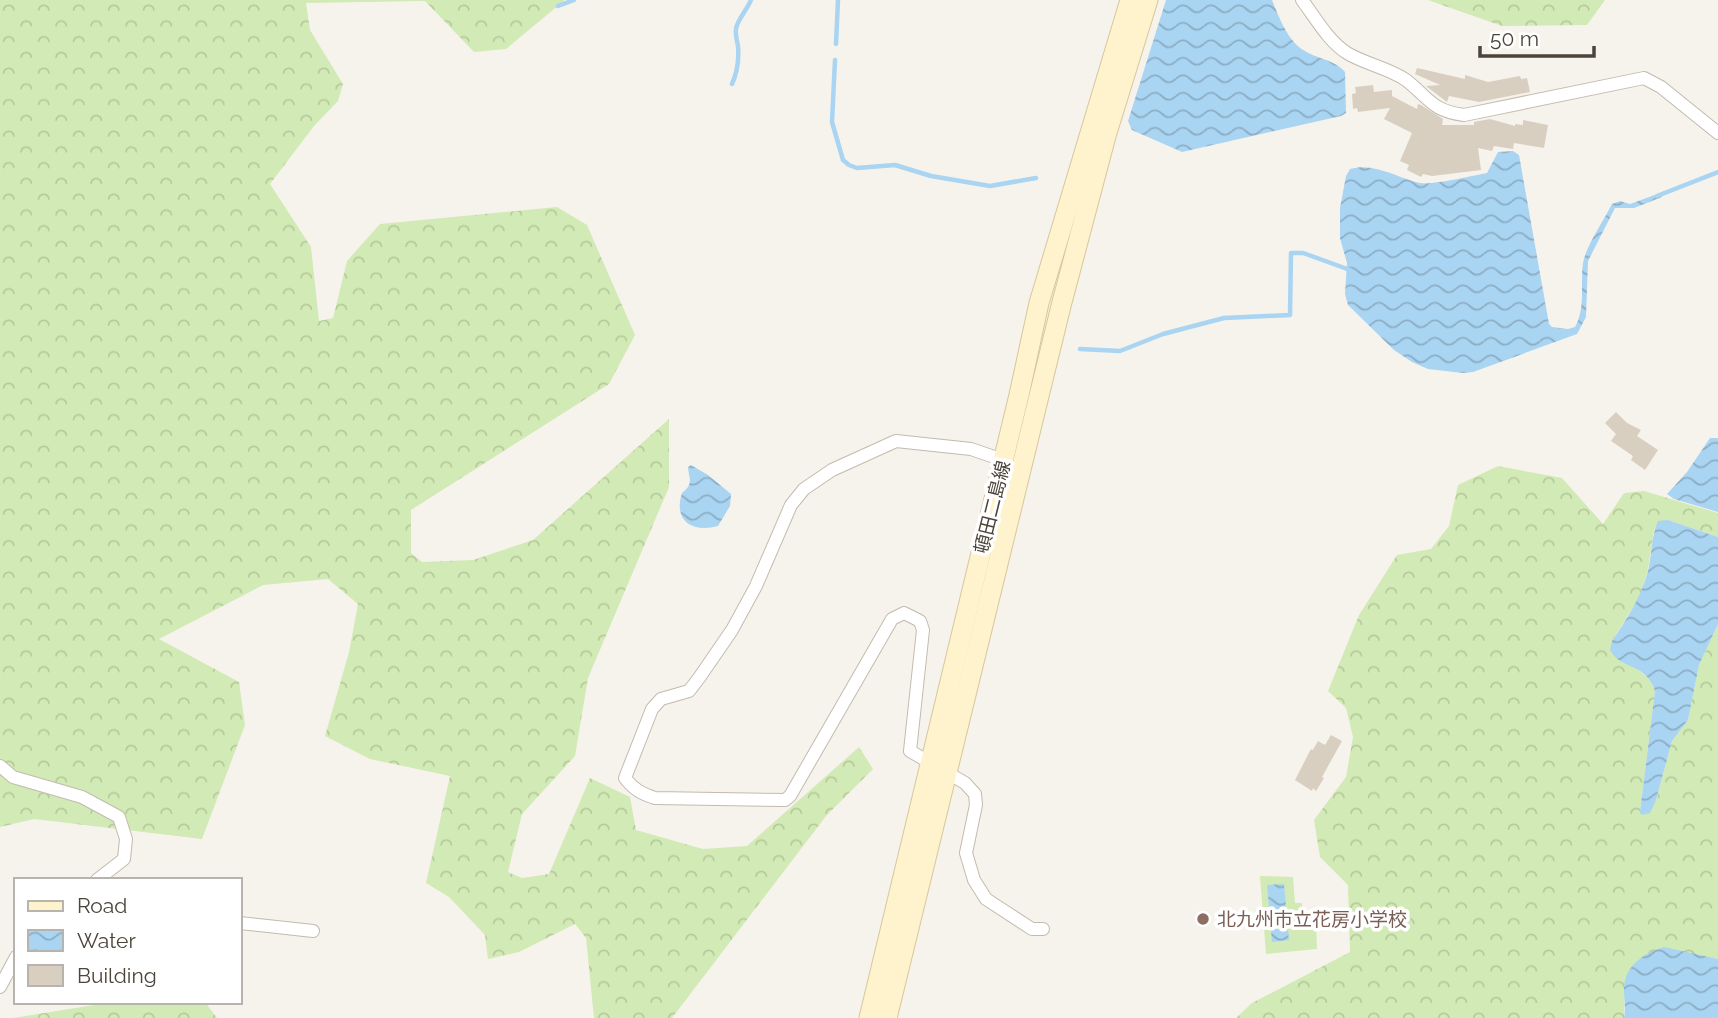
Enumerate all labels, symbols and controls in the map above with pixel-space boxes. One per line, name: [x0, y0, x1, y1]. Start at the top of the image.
scale bar: [1480, 14, 1594, 58]
text: 50 m: [1490, 26, 1539, 51]
street label: 頓田二島線: [970, 458, 1014, 556]
legend: [14, 878, 242, 1004]
text: Road: [77, 893, 127, 918]
place label: 北九州市立花房小学校: [1217, 908, 1407, 930]
marker: 北九州市立花房小学校: [1195, 911, 1211, 927]
text: Water: [77, 928, 136, 953]
text: Building: [77, 963, 157, 988]

